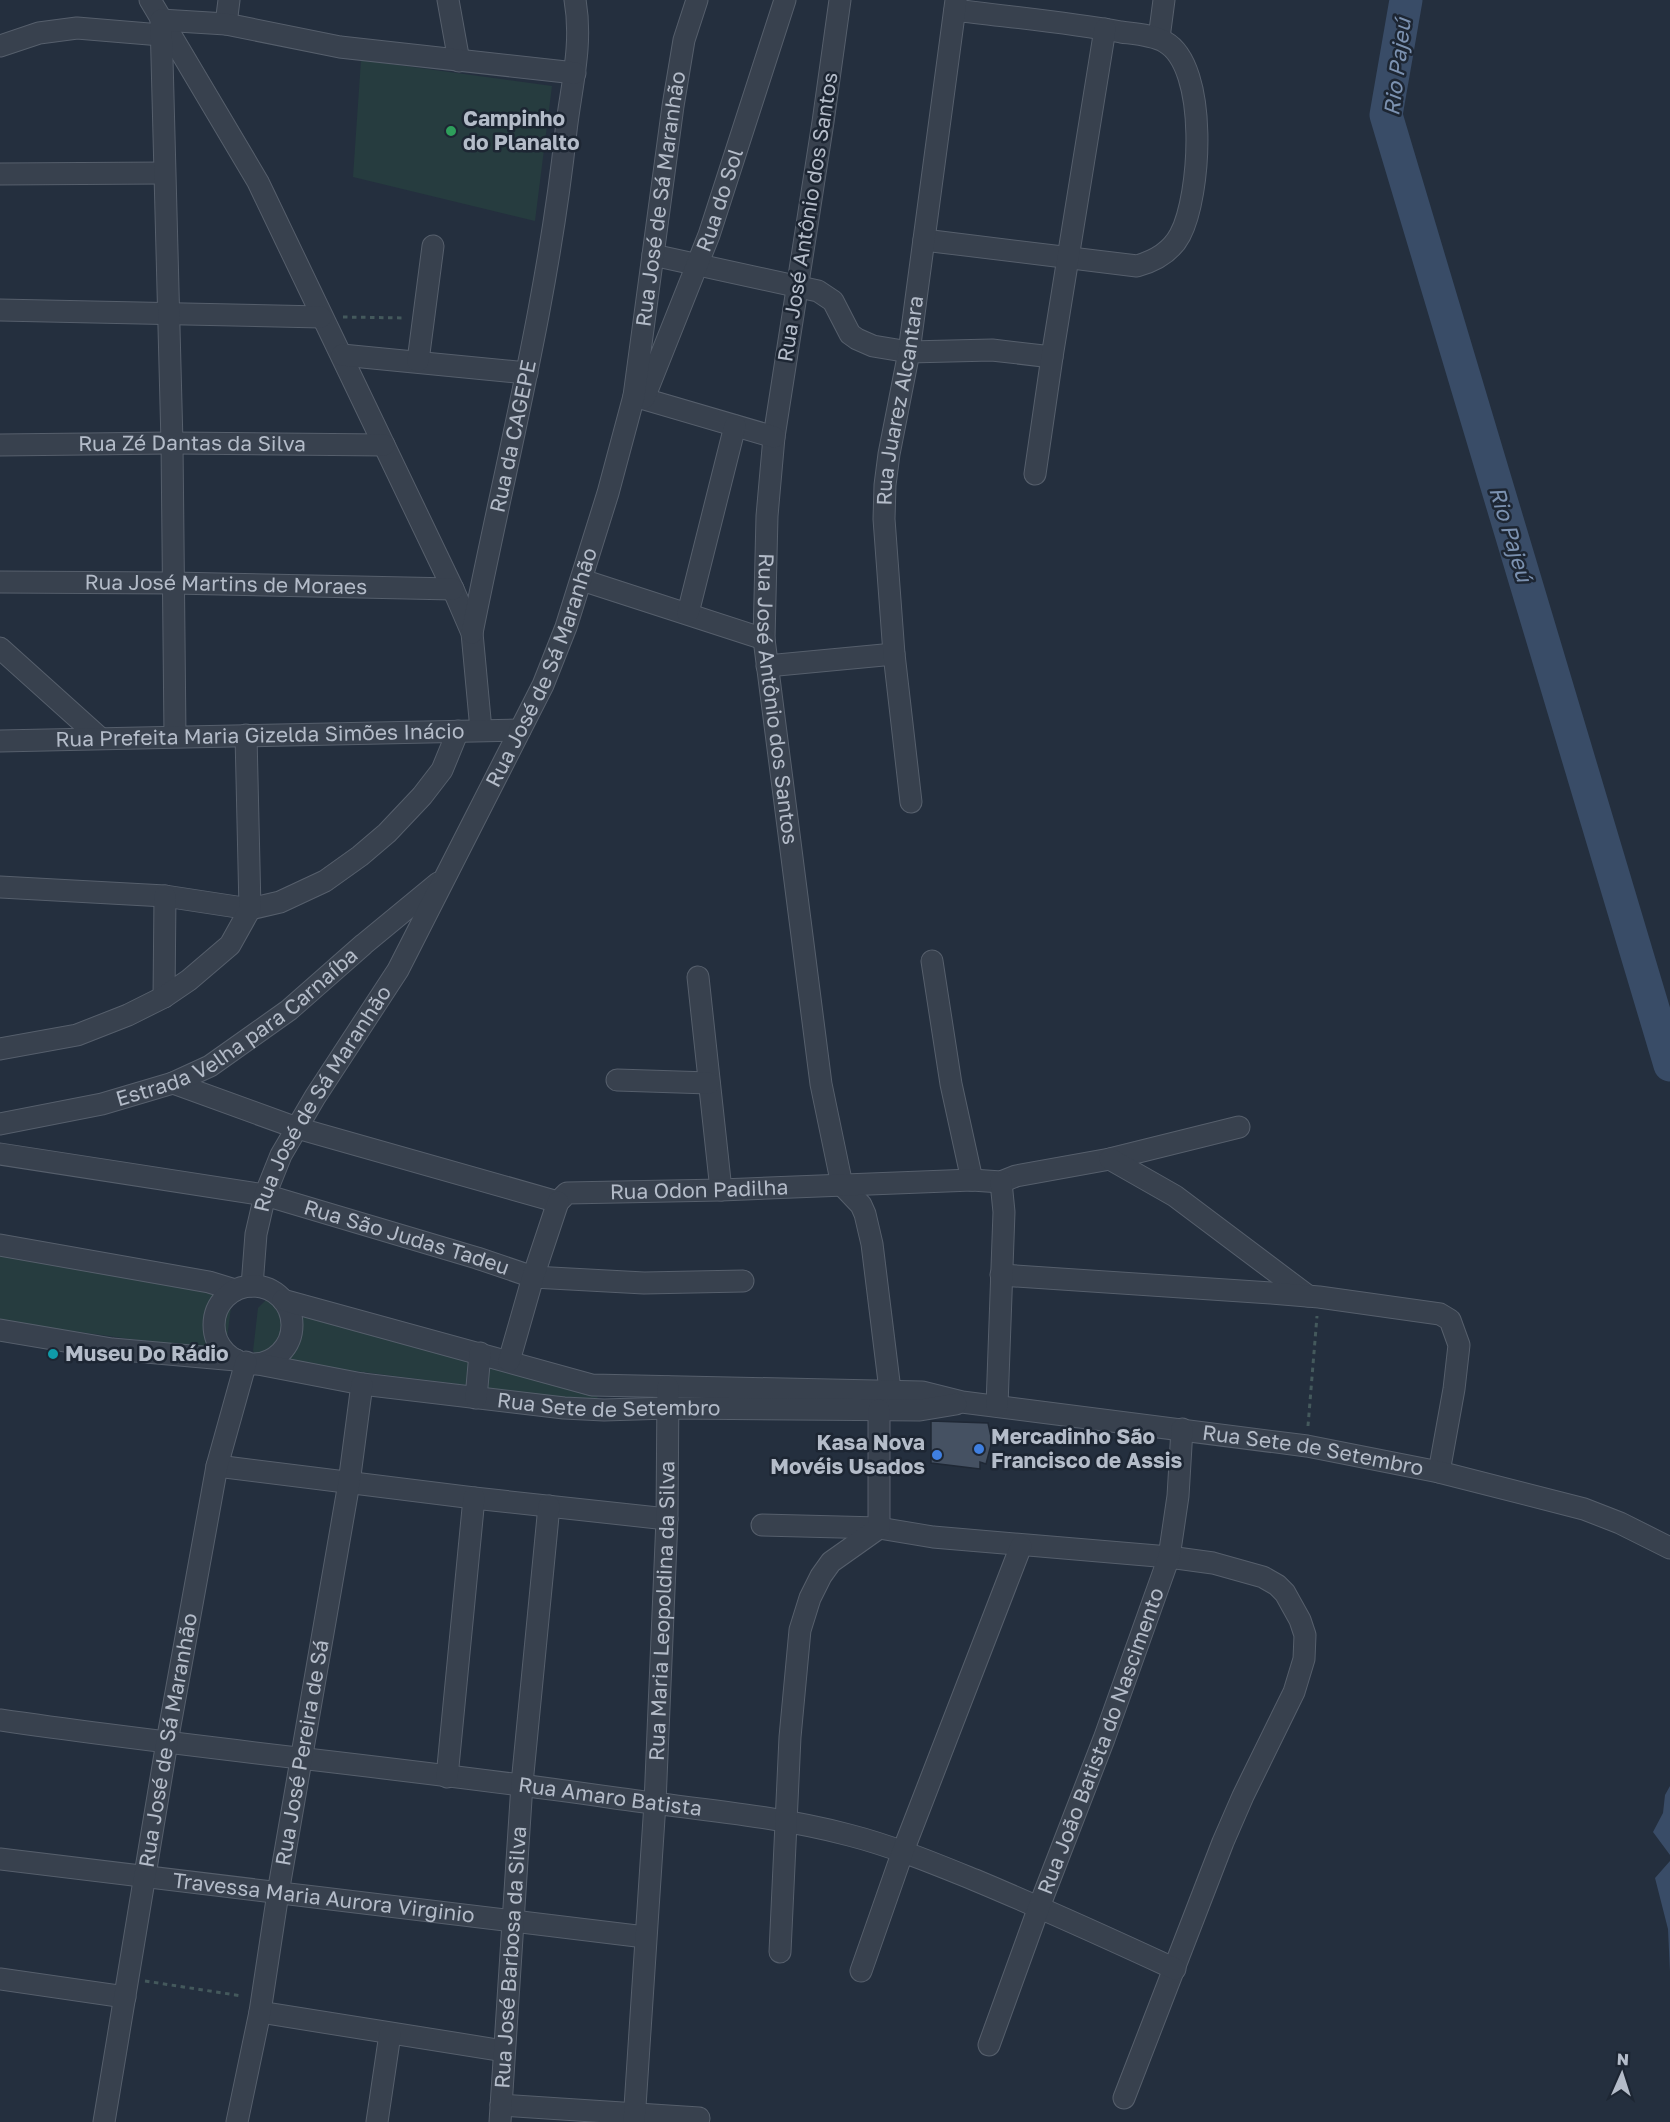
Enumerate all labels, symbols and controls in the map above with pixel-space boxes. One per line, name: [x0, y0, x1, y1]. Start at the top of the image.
water label: Rio Pajeú: [1377, 15, 1416, 117]
street label: Rua José de Sá Maranhão: [629, 69, 691, 328]
street label: Rua José Antônio dos Santos: [771, 70, 843, 363]
place label: Campinho do Planalto: [463, 105, 580, 155]
marker: Campinho do Planalto: [444, 124, 458, 138]
street label: Rua do Sol: [690, 145, 748, 255]
street label: Rua Juarez Alcantara: [870, 294, 928, 506]
street label: Rua da CAGEPE: [483, 357, 541, 515]
street label: Rua Zé Dantas da Silva: [78, 429, 306, 456]
water label: Rio Pajeú: [1484, 483, 1539, 586]
street label: Rua José de Sá Maranhão: [479, 544, 602, 791]
street label: Rua José Antônio dos Santos: [752, 553, 804, 846]
street label: Rua José Martins de Moraes: [85, 568, 368, 599]
street label: Rua Prefeita Maria Gizelda Simões Inácio: [55, 717, 465, 752]
street label: Estrada Velha para Carnaíba: [112, 942, 363, 1111]
street label: Rua José de Sá Maranhão: [248, 980, 396, 1214]
street label: Rua Odon Padilha: [610, 1173, 789, 1204]
street label: Rua São Judas Tadeu: [301, 1193, 513, 1280]
place label: Museu Do Rádio: [65, 1340, 229, 1366]
marker: Museu Do Rádio: [46, 1347, 60, 1361]
street label: Rua Sete de Setembro: [496, 1386, 721, 1422]
street label: Rua Sete de Setembro: [1201, 1419, 1426, 1481]
place label: Mercadinho São Francisco de Assis: [991, 1423, 1182, 1473]
place label: Kasa Nova Movéis Usados: [770, 1429, 925, 1479]
marker: Mercadinho São Francisco de Assis: [972, 1442, 986, 1456]
marker: Kasa Nova Movéis Usados: [930, 1448, 944, 1462]
street label: Rua Maria Leopoldina da Silva: [643, 1461, 679, 1761]
street label: Rua João Batista do Nascimento: [1031, 1584, 1169, 1898]
street label: Rua José de Sá Maranhão: [132, 1611, 202, 1869]
street label: Rua José Pereira de Sá: [269, 1638, 334, 1868]
street label: Rua Amaro Batista: [517, 1771, 704, 1821]
street label: Rua José Barbosa da Silva: [488, 1825, 531, 2089]
street label: Travessa Maria Aurora Virginio: [171, 1867, 476, 1928]
north arrow: [1592, 2044, 1652, 2104]
text: N: [1616, 2049, 1629, 2069]

